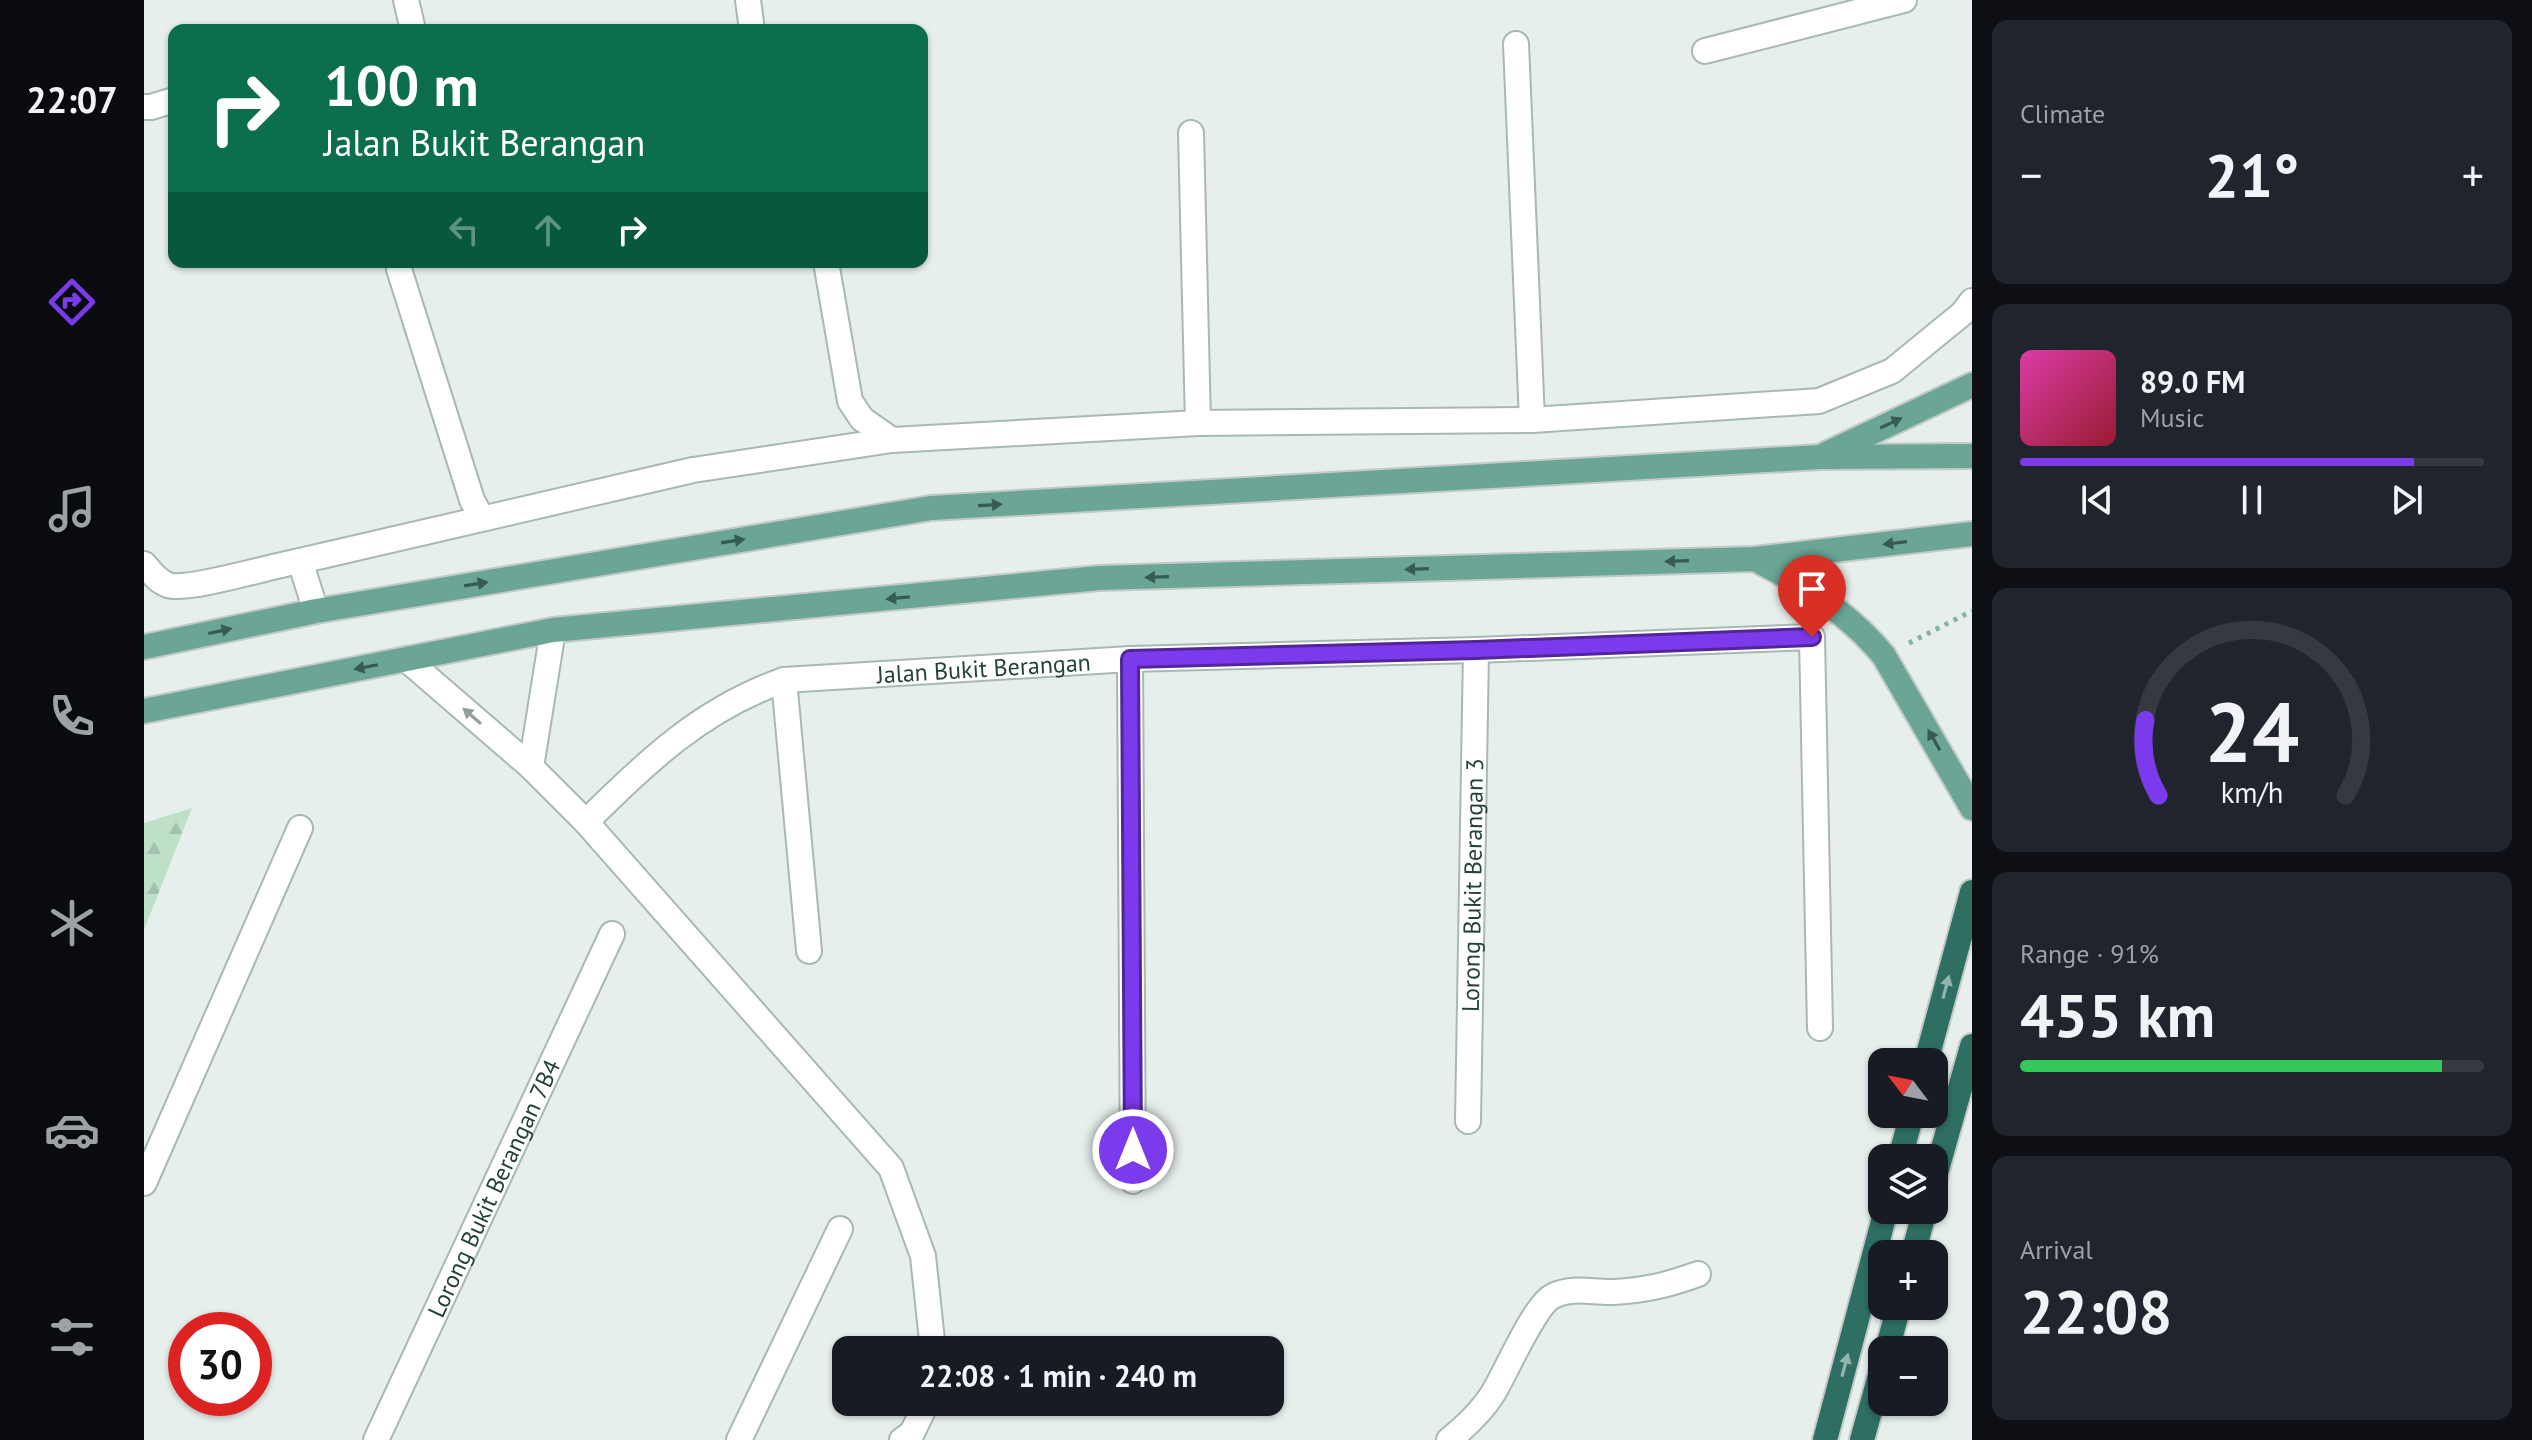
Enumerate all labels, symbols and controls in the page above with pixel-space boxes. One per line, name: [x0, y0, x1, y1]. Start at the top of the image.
text: 100 m: [324, 49, 479, 121]
icon: right: [192, 56, 296, 160]
text: 22:07: [26, 76, 118, 123]
text: Climate: [2020, 97, 2105, 130]
text: Jalan Bukit Berangan: [324, 119, 645, 166]
text: 21°: [2205, 136, 2299, 214]
text: −: [2020, 146, 2042, 203]
text: +: [2462, 146, 2484, 203]
icon: left: [442, 208, 486, 252]
icon: ahead: [526, 208, 570, 252]
icon: right: [610, 208, 654, 252]
icon: directions: [44, 274, 100, 330]
text: 89.0 FM: [2140, 362, 2245, 401]
text: Music: [2140, 401, 2204, 434]
one-way arrow: [1879, 416, 1902, 430]
icon: previous: [2075, 478, 2119, 522]
icon: pause: [2230, 478, 2274, 522]
icon: next: [2385, 478, 2429, 522]
icon: music: [44, 481, 100, 537]
one-way arrow: [978, 498, 1003, 511]
one-way arrow: [720, 535, 745, 547]
one-way arrow: [1882, 536, 1907, 549]
one-way arrow: [1664, 555, 1689, 568]
pin: [1778, 555, 1846, 637]
one-way arrow: [1404, 563, 1429, 576]
icon: arrive: [1790, 567, 1834, 611]
one-way arrow: [1144, 570, 1169, 583]
one-way arrow: [464, 577, 489, 590]
one-way arrow: [885, 591, 910, 604]
one-way arrow: [208, 624, 233, 637]
street label: Jalan Bukit Berangan: [875, 646, 1092, 690]
one-way arrow: [354, 661, 379, 673]
text: 24: [2205, 677, 2299, 785]
icon: phone: [44, 688, 100, 744]
one-way arrow: [462, 708, 482, 725]
one-way arrow: [1927, 729, 1941, 751]
street label: Lorong Bukit Berangan 3: [1454, 758, 1490, 1012]
text: km/h: [2221, 774, 2283, 811]
icon: climate: [44, 895, 100, 951]
text: Range · 91%: [2020, 937, 2159, 970]
one-way arrow: [1941, 974, 1953, 999]
text: 455 km: [2020, 976, 2215, 1054]
north arrow: [1868, 1048, 1948, 1128]
map controls: [1868, 1048, 1948, 1416]
street label: Lorong Bukit Berangan 7B4: [420, 1054, 567, 1322]
icon: car: [44, 1102, 100, 1158]
position arrow: [1091, 1108, 1175, 1192]
button: layers: [1868, 1144, 1948, 1224]
text: Arrival: [2020, 1233, 2093, 1266]
button: +: [1868, 1240, 1948, 1320]
text: 22:08: [2020, 1272, 2172, 1350]
icon: filters: [44, 1309, 100, 1365]
speed limit sign: 30: [168, 1312, 272, 1416]
button: −: [1868, 1336, 1948, 1416]
one-way arrow: [1840, 1352, 1852, 1377]
text: 22:08 · 1 min · 240 m: [919, 1356, 1197, 1395]

